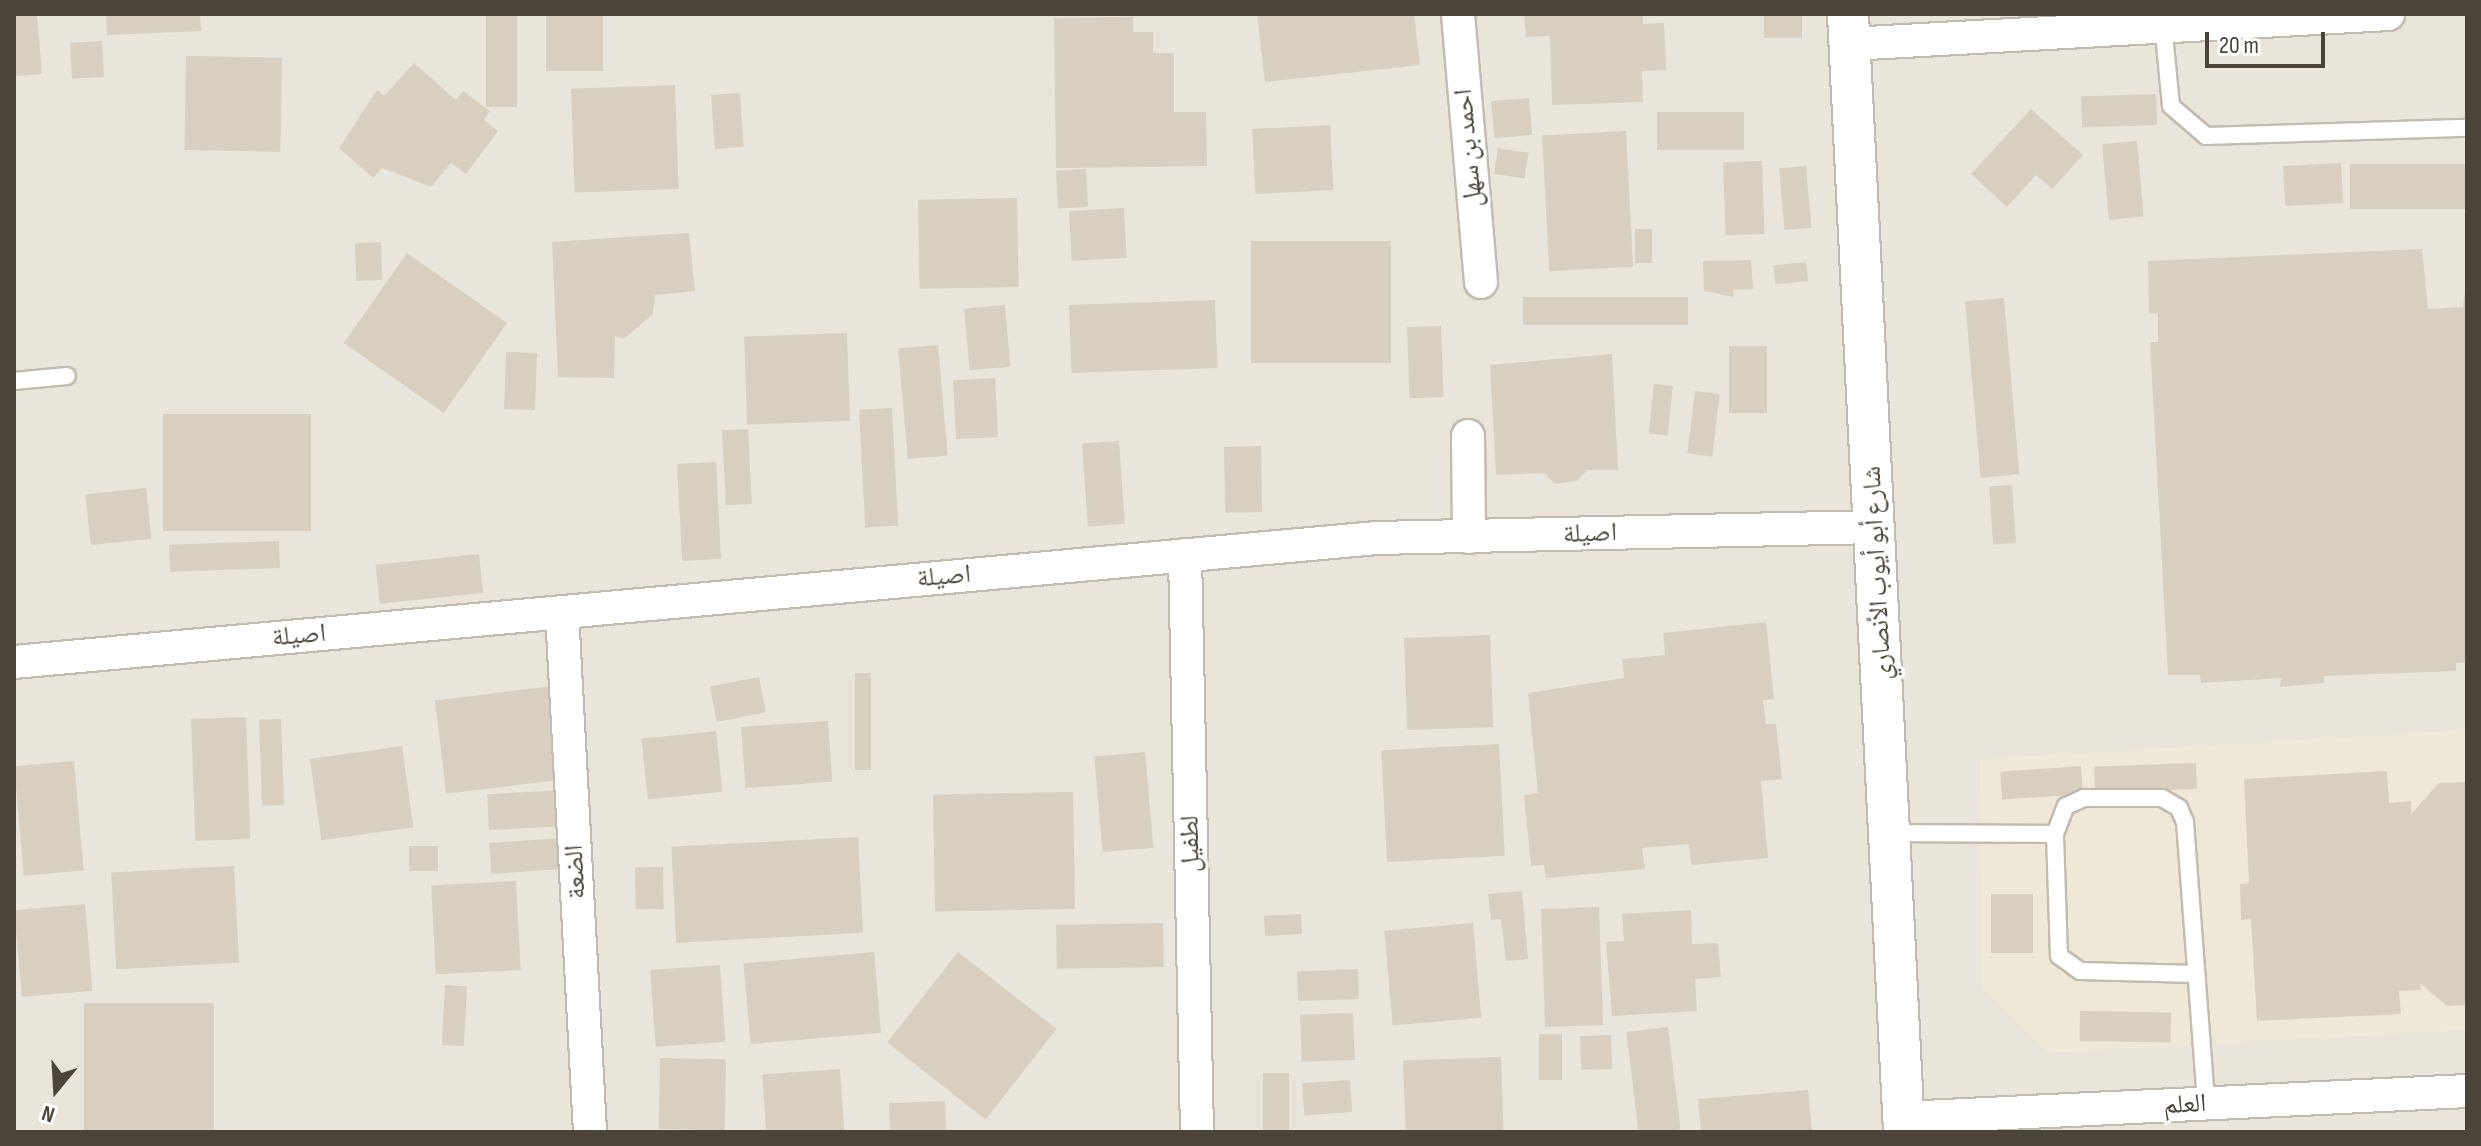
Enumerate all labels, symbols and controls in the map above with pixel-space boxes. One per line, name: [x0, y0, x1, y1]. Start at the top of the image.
scale bar: [2209, 16, 2329, 66]
text: 20 m: [2219, 31, 2259, 60]
street label: احمد بن سهل: [1448, 87, 1490, 209]
street label: شارع أبو أيوب الأنصاري: [1857, 465, 1899, 681]
street label: اصيلة: [1562, 517, 1618, 551]
street label: اصيلة: [916, 559, 972, 595]
street label: اصيلة: [271, 618, 327, 654]
street label: لطفيل: [1175, 815, 1207, 873]
street label: الضعة: [559, 844, 593, 900]
north arrow: [16, 1050, 96, 1130]
street label: العلم: [2163, 1088, 2207, 1122]
text: N: [39, 1099, 58, 1128]

